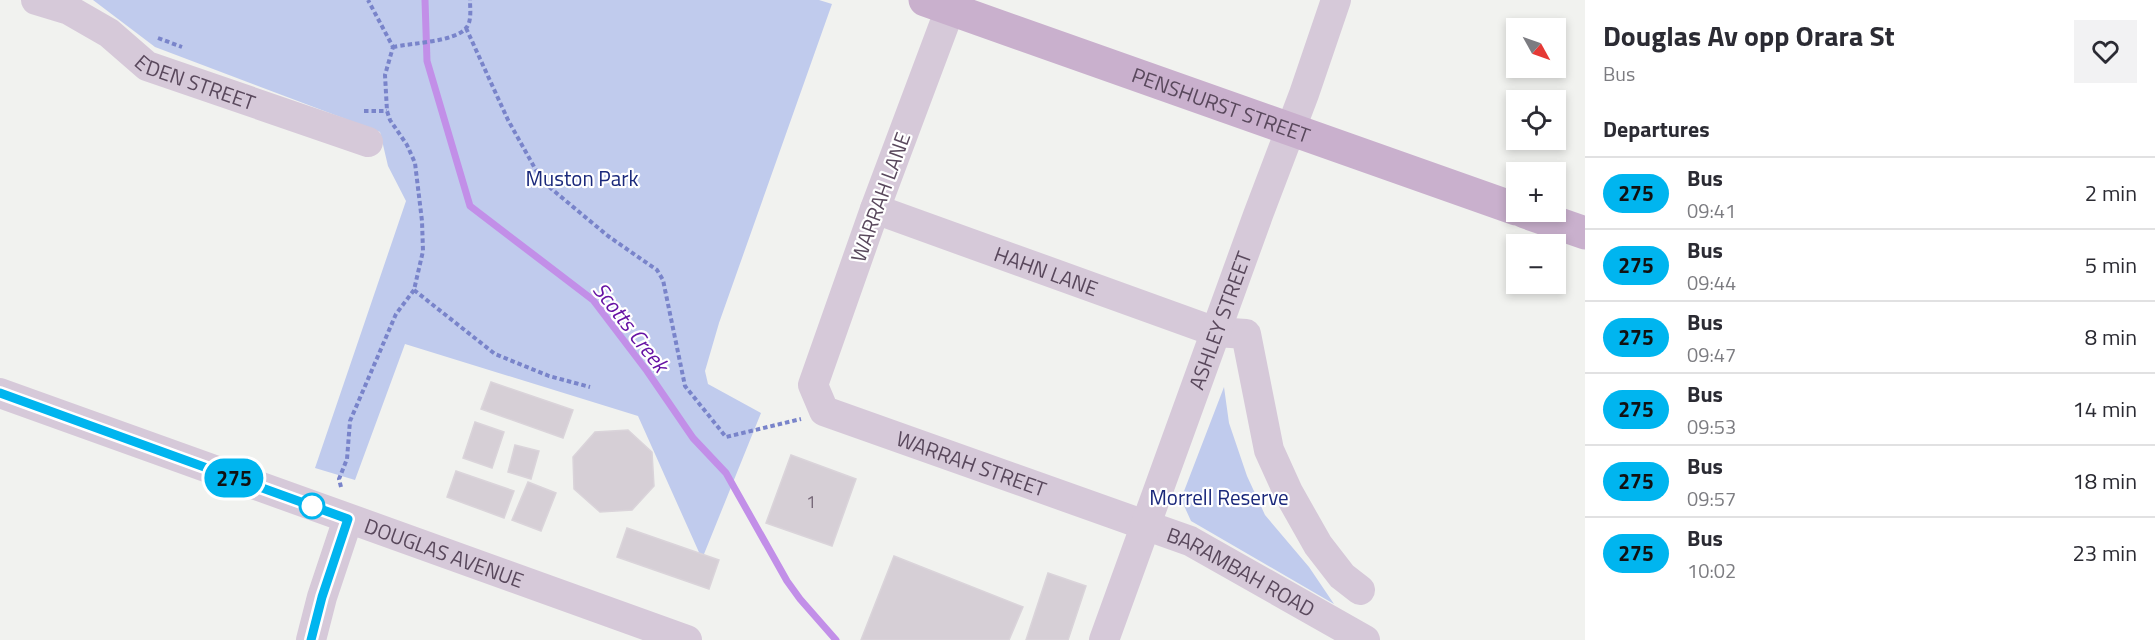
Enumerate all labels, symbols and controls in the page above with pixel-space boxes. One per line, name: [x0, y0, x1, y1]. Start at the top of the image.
text: Douglas Av opp Orara St: [1603, 14, 1895, 57]
north arrow: [1506, 18, 1566, 78]
map controls: [1506, 18, 1566, 294]
button: heart: [2074, 20, 2137, 83]
street label: EDEN STREET: [128, 46, 260, 118]
street label: PENSHURST STREET: [1128, 58, 1315, 151]
text: Bus: [1603, 58, 1635, 89]
button: locate: [1506, 90, 1566, 150]
text: Departures: [1603, 112, 1710, 146]
street label: WARRAH LANE: [842, 128, 918, 266]
text: Bus: [1687, 161, 1723, 195]
park label: Muston Park: [525, 162, 639, 194]
button: +: [1506, 162, 1566, 222]
text: 2 min: [2085, 176, 2137, 210]
text: 275: [1618, 177, 1654, 209]
text: 09:41: [1687, 195, 1736, 226]
text: Bus: [1687, 233, 1723, 267]
button: −: [1506, 234, 1566, 294]
street label: HAHN LANE: [990, 237, 1103, 304]
street label: ASHLEY STREET: [1180, 247, 1260, 394]
text: 5 min: [2085, 248, 2137, 282]
text: 275: [1618, 249, 1654, 281]
text: 09:44: [1687, 267, 1736, 298]
water label: Scotts Creek: [585, 275, 679, 381]
text: Bus: [1687, 305, 1723, 339]
text: 8 min: [2085, 320, 2137, 354]
text: 275: [1618, 321, 1654, 353]
text: 09:47: [1687, 339, 1736, 370]
text: Bus: [1687, 377, 1723, 411]
text: 14 min: [2072, 392, 2137, 426]
text: 275: [1618, 393, 1654, 425]
text: 09:53: [1687, 411, 1736, 442]
street label: WARRAH STREET: [892, 422, 1051, 505]
text: Bus: [1687, 449, 1723, 483]
line badge: 275: [200, 458, 268, 498]
text: 275: [216, 462, 252, 494]
text: 18 min: [2072, 464, 2137, 498]
text: 275: [1618, 465, 1654, 497]
park label: Morrell Reserve: [1149, 481, 1289, 513]
text: 09:57: [1687, 483, 1736, 514]
house number: 1: [806, 488, 816, 515]
unlabelled marker: [299, 493, 325, 519]
street label: DOUGLAS AVENUE: [360, 509, 528, 596]
street label: BARAMBAH ROAD: [1163, 518, 1321, 625]
text: Bus: [1687, 521, 1723, 555]
text: 23 min: [2072, 536, 2137, 570]
text: 275: [1618, 537, 1654, 569]
text: 10:02: [1687, 555, 1736, 586]

